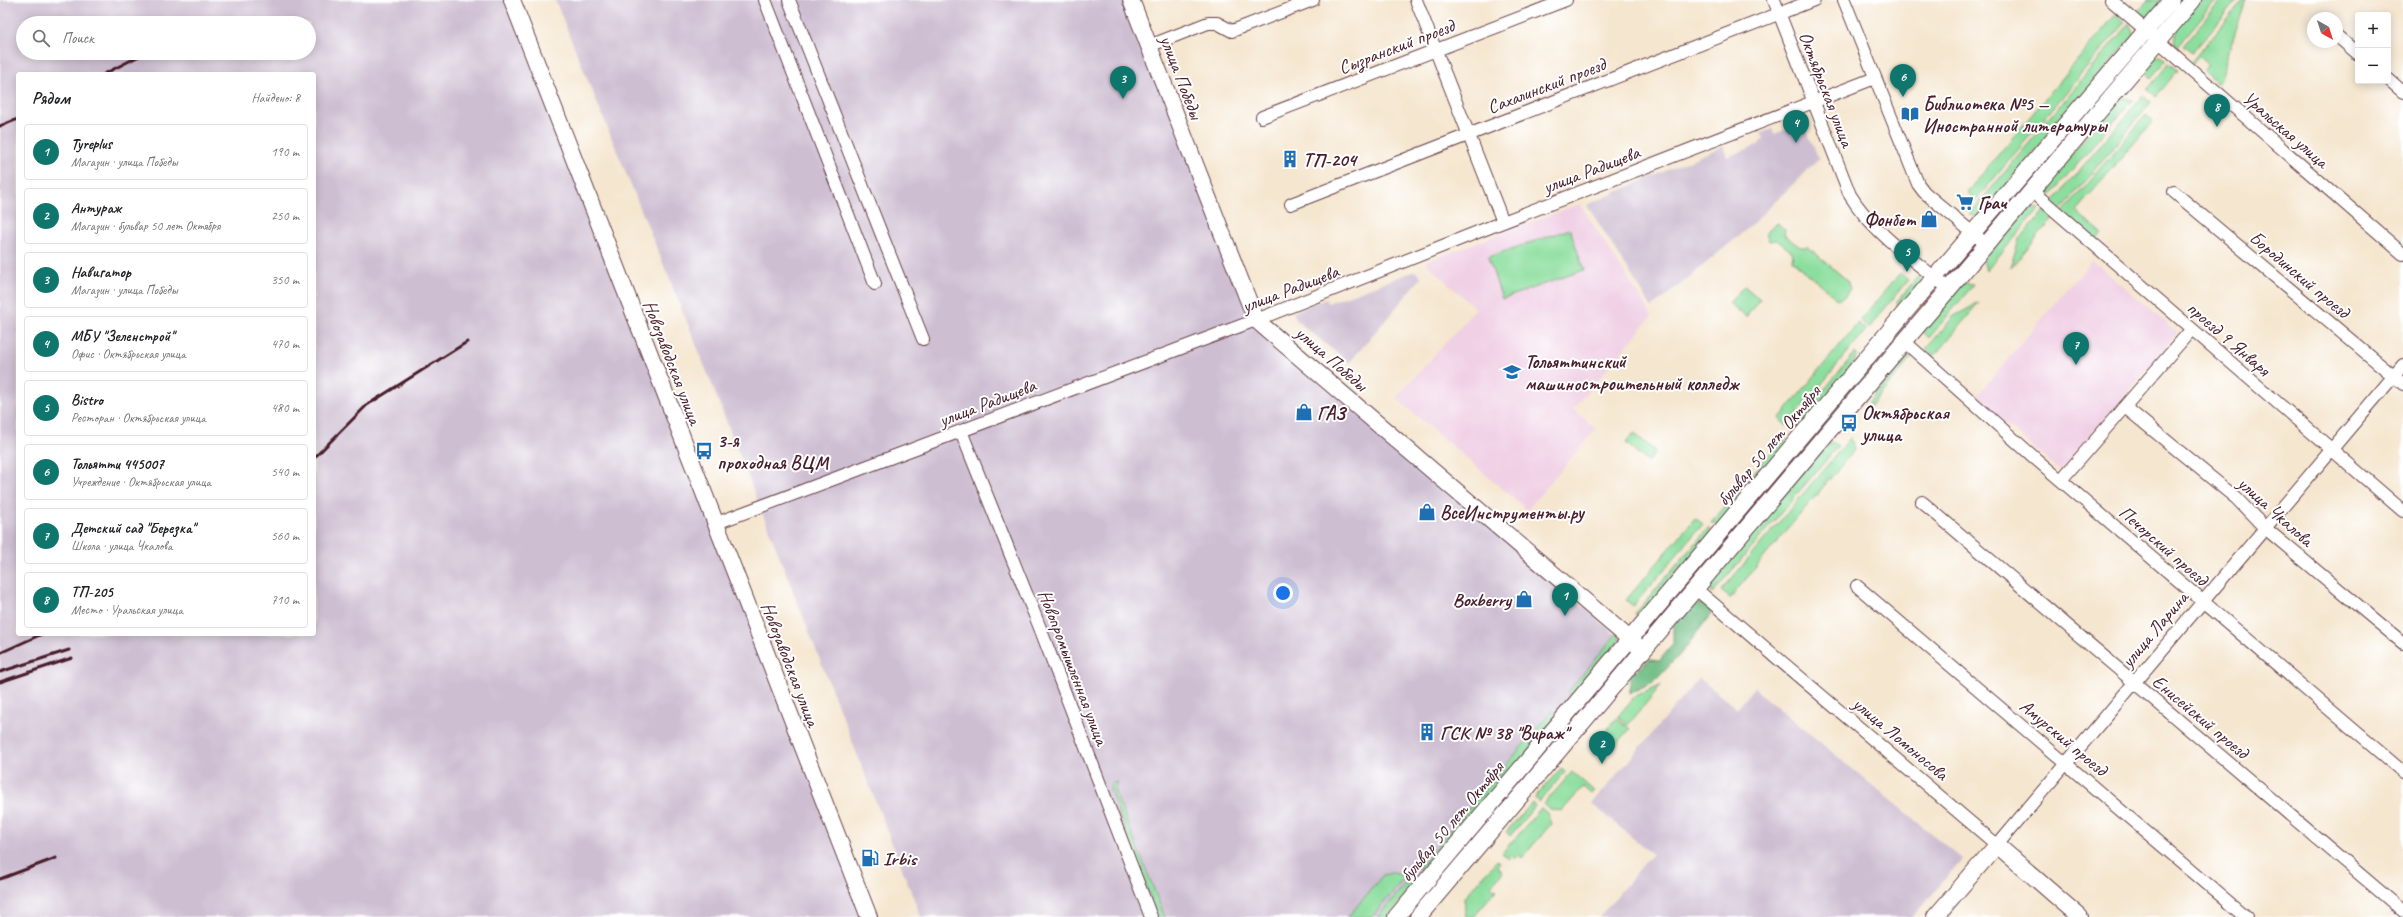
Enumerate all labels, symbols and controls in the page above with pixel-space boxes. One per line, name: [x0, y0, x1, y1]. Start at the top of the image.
north arrow: [2307, 12, 2343, 48]
map controls: [2355, 12, 2391, 84]
button: +: [2355, 12, 2391, 48]
street label: Сызранский проезд: [1335, 13, 1460, 80]
search box: [16, 16, 316, 60]
icon: search: [30, 27, 52, 49]
street label: Октябрьская улица: [1793, 28, 1860, 152]
text: Поиск: [62, 29, 94, 48]
street label: улица Победы: [1154, 31, 1209, 124]
button: −: [2355, 48, 2391, 84]
street label: Сахалинский проезд: [1484, 52, 1611, 119]
pin: 6: [1890, 64, 1916, 97]
pin: 3: [1110, 66, 1136, 99]
street label: Уральская улица: [2238, 86, 2335, 175]
text: Рядом: [32, 88, 70, 109]
text: Найдено: 8: [252, 90, 300, 106]
place label: Библиотека №5 — Иностранной литературы: [1923, 92, 2108, 138]
pin: 8: [2204, 94, 2230, 127]
library icon: Библиотека №5 — Иностранной литературы: [1900, 104, 1920, 124]
pin: 4: [1783, 110, 1809, 143]
text: Tyreplus: [71, 135, 112, 154]
street label: улица Радищева: [1539, 140, 1645, 200]
text: 1: [43, 144, 49, 160]
text: 190 m: [271, 144, 299, 160]
place label: ТП-204: [1303, 148, 1359, 172]
building icon: ТП-204: [1280, 149, 1300, 169]
text: Магазин · улица Победы: [71, 154, 178, 170]
place label: Грач: [1978, 191, 2008, 215]
supermarket icon: Грач: [1955, 192, 1975, 212]
text: Антураж: [71, 199, 121, 218]
text: 2: [43, 208, 49, 224]
text: 250 m: [271, 208, 299, 224]
place label: Фонбет: [1864, 208, 1916, 232]
shop icon: Фонбет: [1919, 209, 1939, 229]
text: Магазин · бульвар 50 лет Октября: [71, 218, 220, 234]
street label: Бородинский проезд: [2244, 226, 2356, 325]
pin: 5: [1894, 239, 1920, 272]
street label: улица Радищева: [1238, 259, 1344, 319]
text: Навигатор: [71, 263, 131, 282]
text: 3: [43, 272, 49, 288]
text: 350 m: [271, 272, 299, 288]
text: Магазин · улица Победы: [71, 282, 178, 298]
street label: проезд 9 Января: [2182, 296, 2276, 383]
street label: Новозаводская улица: [637, 297, 708, 430]
street label: улица Победы: [1290, 320, 1374, 398]
text: МБУ "Зеленстрой": [71, 327, 174, 346]
pin: 7: [2063, 332, 2089, 365]
text: 4: [43, 336, 49, 352]
text: 470 m: [271, 336, 299, 352]
text: Офис · Октябрьская улица: [71, 346, 186, 362]
place label: Тольяттинский машиностроительный колледж: [1525, 350, 1741, 396]
school or university icon: Тольяттинский машиностроительный колледж: [1502, 362, 1522, 382]
street label: улица Радищева: [935, 373, 1041, 433]
street label: бульвар 50 лет Октября: [1711, 379, 1827, 511]
text: Bistro: [71, 391, 103, 410]
text: 5: [43, 400, 49, 416]
text: 480 m: [271, 400, 299, 416]
place label: ГАЗ: [1317, 401, 1348, 425]
place label: Октябрьская улица: [1860, 401, 1950, 447]
shop icon: ГАЗ: [1294, 402, 1314, 422]
text: Ресторан · Октябрьская улица: [71, 410, 206, 426]
bus stop icon: Октябрьская улица: [1839, 413, 1859, 433]
place label: 3-я проходная ВЦМ: [717, 429, 830, 475]
bus stop icon: 3-я проходная ВЦМ: [694, 441, 714, 461]
text: Тольятти 445007: [71, 455, 164, 474]
text: 6: [43, 464, 49, 480]
text: 540 m: [271, 464, 299, 480]
street label: улица Чкалова: [2232, 471, 2320, 553]
text: Учреждение · Октябрьская улица: [71, 474, 211, 490]
street label: Печорский проезд: [2114, 500, 2215, 593]
place label: ВсеИнструменты.ру: [1440, 501, 1586, 525]
shop icon: ВсеИнструменты.ру: [1417, 502, 1437, 522]
text: Детский сад "Березка": [71, 519, 195, 538]
text: 7: [43, 528, 49, 544]
text: 560 m: [271, 528, 299, 544]
text: Школа · улица Чкалова: [71, 538, 172, 554]
text: ТП-205: [71, 583, 113, 602]
your location: [1273, 583, 1293, 603]
pin: 1: [1552, 583, 1578, 616]
street label: улица Ларина: [2115, 585, 2195, 673]
street label: Новопромышленная улица: [1032, 586, 1114, 750]
place label: Boxberry: [1453, 588, 1513, 612]
shop icon: Boxberry: [1514, 589, 1534, 609]
text: 8: [43, 592, 49, 608]
text: 710 m: [271, 592, 299, 608]
street label: Новозаводская улица: [755, 599, 826, 732]
text: Место · Уральская улица: [71, 602, 183, 618]
street label: Енисейский проезд: [2147, 669, 2255, 766]
street label: улица Ломоносова: [1847, 691, 1954, 787]
street label: Амурский проезд: [2015, 694, 2114, 783]
place label: ГСК № 38 "Вираж": [1440, 721, 1573, 745]
building icon: ГСК № 38 "Вираж": [1417, 722, 1437, 742]
pin: 2: [1589, 731, 1615, 764]
street label: бульвар 50 лет Октября: [1394, 755, 1510, 887]
place label: Irbis: [883, 847, 919, 871]
fuel station icon: Irbis: [860, 848, 880, 868]

